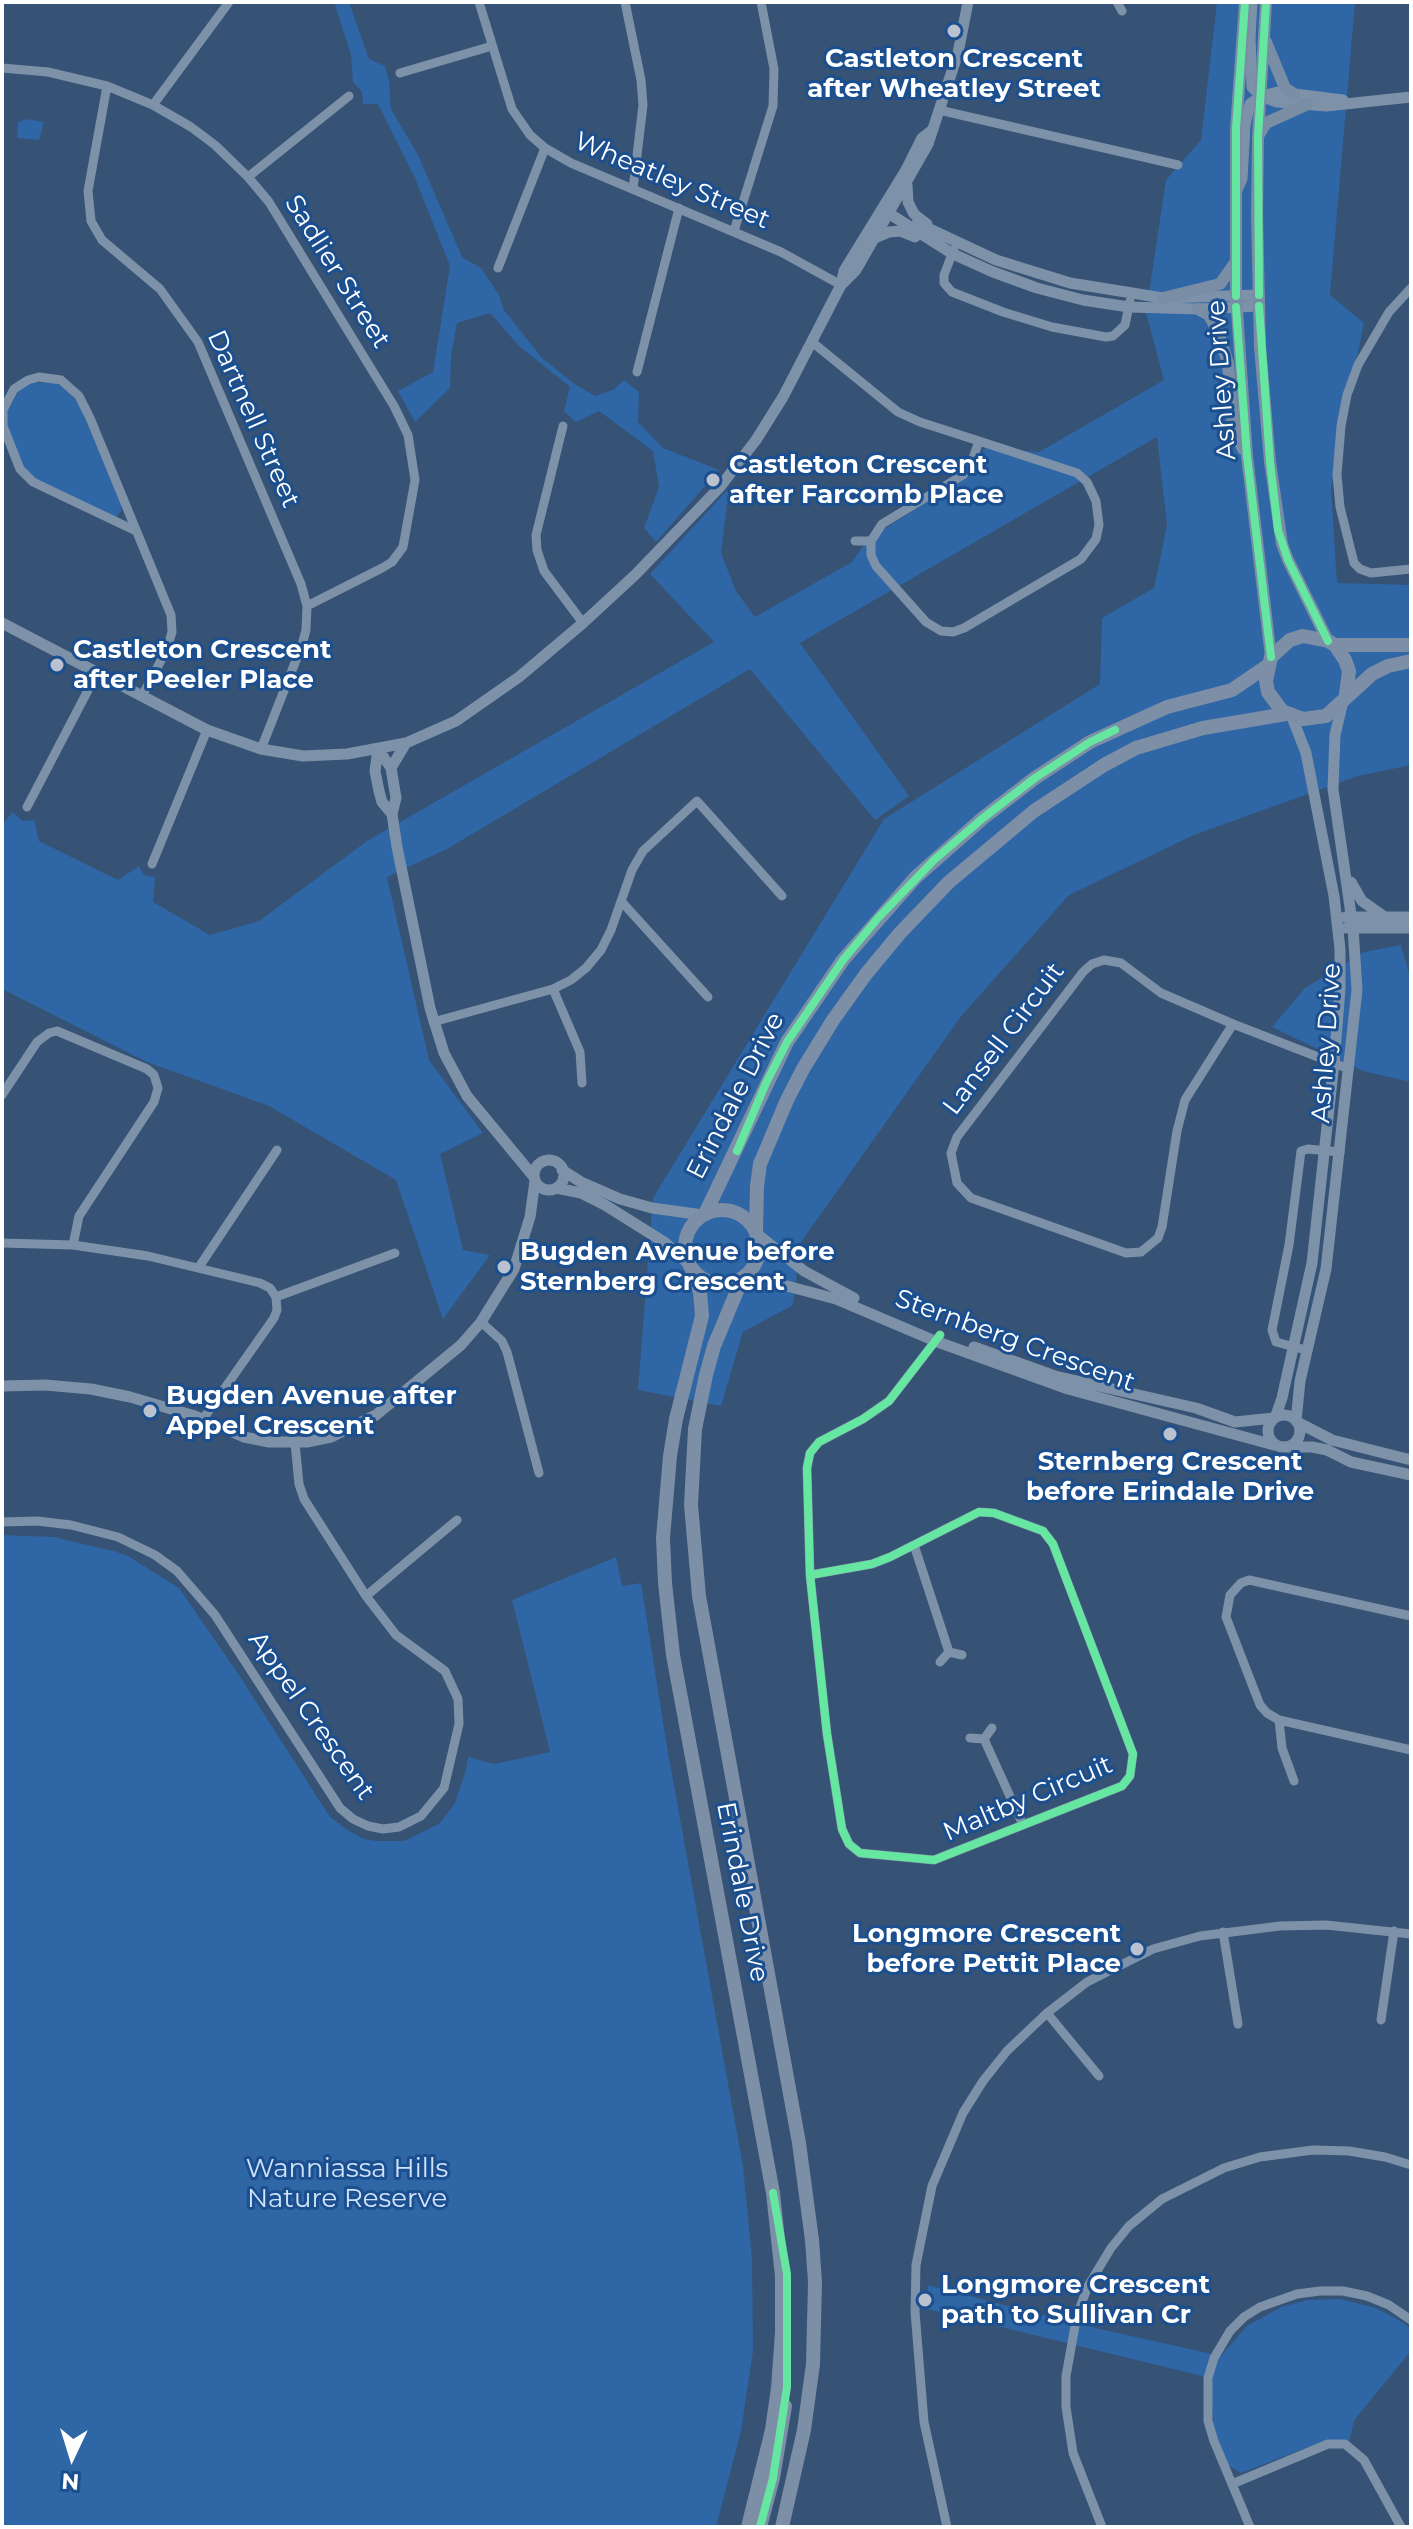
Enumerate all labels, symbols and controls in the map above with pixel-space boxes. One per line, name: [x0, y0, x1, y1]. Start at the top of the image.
marker: Castleton Crescent after Wheatley Street: [945, 22, 963, 40]
place label: Castleton Crescent after Wheatley Street: [807, 43, 1101, 104]
street label: Wheatley Street: [570, 126, 774, 236]
street label: Sadlier Street: [278, 190, 396, 354]
street label: Ashley Drive: [1201, 299, 1243, 461]
street label: Dartnell Street: [200, 325, 306, 513]
place label: Castleton Crescent after Farcomb Place: [729, 449, 1004, 510]
marker: Castleton Crescent after Farcomb Place: [704, 471, 722, 489]
place label: Castleton Crescent after Peeler Place: [73, 634, 331, 696]
marker: Castleton Crescent after Peeler Place: [48, 656, 66, 674]
street label: Lansell Circuit: [937, 957, 1071, 1121]
street label: Ashley Drive: [1306, 962, 1348, 1124]
street label: Erindale Drive: [681, 1007, 791, 1185]
place label: Bugden Avenue before Sternberg Crescent: [520, 1236, 835, 1298]
marker: Bugden Avenue before Sternberg Crescent: [495, 1258, 513, 1276]
street label: Sternberg Crescent: [891, 1283, 1139, 1399]
place label: Bugden Avenue after Appel Crescent: [166, 1380, 457, 1442]
marker: Bugden Avenue after Appel Crescent: [141, 1402, 159, 1420]
marker: Sternberg Crescent before Erindale Drive: [1161, 1425, 1179, 1443]
place label: Sternberg Crescent before Erindale Drive: [1026, 1446, 1314, 1508]
street label: Appel Crescent: [241, 1626, 381, 1806]
street label: Maltby Circuit: [939, 1749, 1117, 1849]
street label: Erindale Drive: [709, 1799, 775, 1985]
place label: Longmore Crescent before Pettit Place: [852, 1918, 1121, 1980]
marker: Longmore Crescent before Pettit Place: [1128, 1940, 1146, 1958]
park label: Wanniassa Hills Nature Reserve: [246, 2153, 448, 2214]
place label: Longmore Crescent path to Sullivan Cr: [941, 2269, 1210, 2330]
marker: Longmore Crescent path to Sullivan Cr: [916, 2291, 934, 2309]
north arrow: [32, 2417, 112, 2497]
text: N: [60, 2467, 80, 2496]

